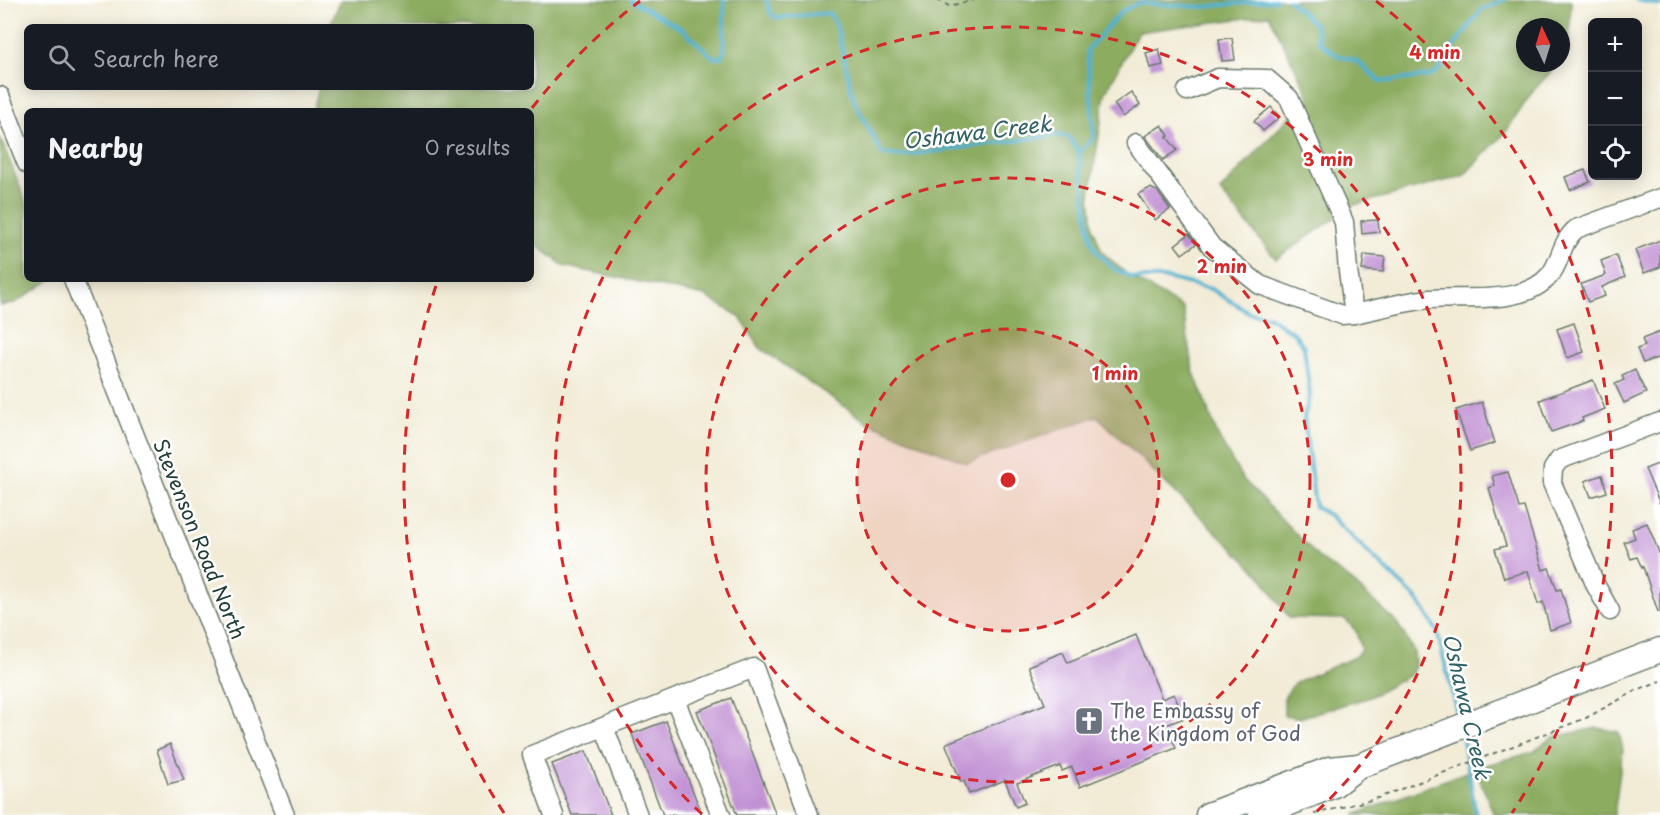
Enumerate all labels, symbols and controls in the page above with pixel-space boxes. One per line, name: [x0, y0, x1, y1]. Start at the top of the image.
north arrow: [1516, 18, 1570, 72]
map controls: [1588, 18, 1642, 180]
button: +: [1588, 18, 1642, 72]
search box: [24, 24, 534, 90]
text: 4 min: [1409, 38, 1461, 65]
icon: search: [45, 41, 78, 74]
text: Search here: [93, 41, 219, 74]
button: −: [1588, 72, 1642, 126]
water label: Oshawa Creek: [901, 106, 1054, 156]
button: locate: [1588, 126, 1642, 180]
text: Nearby: [48, 128, 143, 167]
text: 0 results: [425, 132, 510, 162]
text: 3 min: [1303, 145, 1353, 172]
text: 2 min: [1197, 252, 1247, 279]
text: 1 min: [1092, 359, 1138, 386]
street label: Stevenson Road North: [146, 435, 254, 643]
centre of rings: [998, 470, 1018, 490]
water label: Oshawa Creek: [1436, 630, 1501, 783]
place label: The Embassy of the Kingdom of God: [1110, 695, 1301, 748]
church icon: The Embassy of the Kingdom of God: [1073, 705, 1105, 737]

